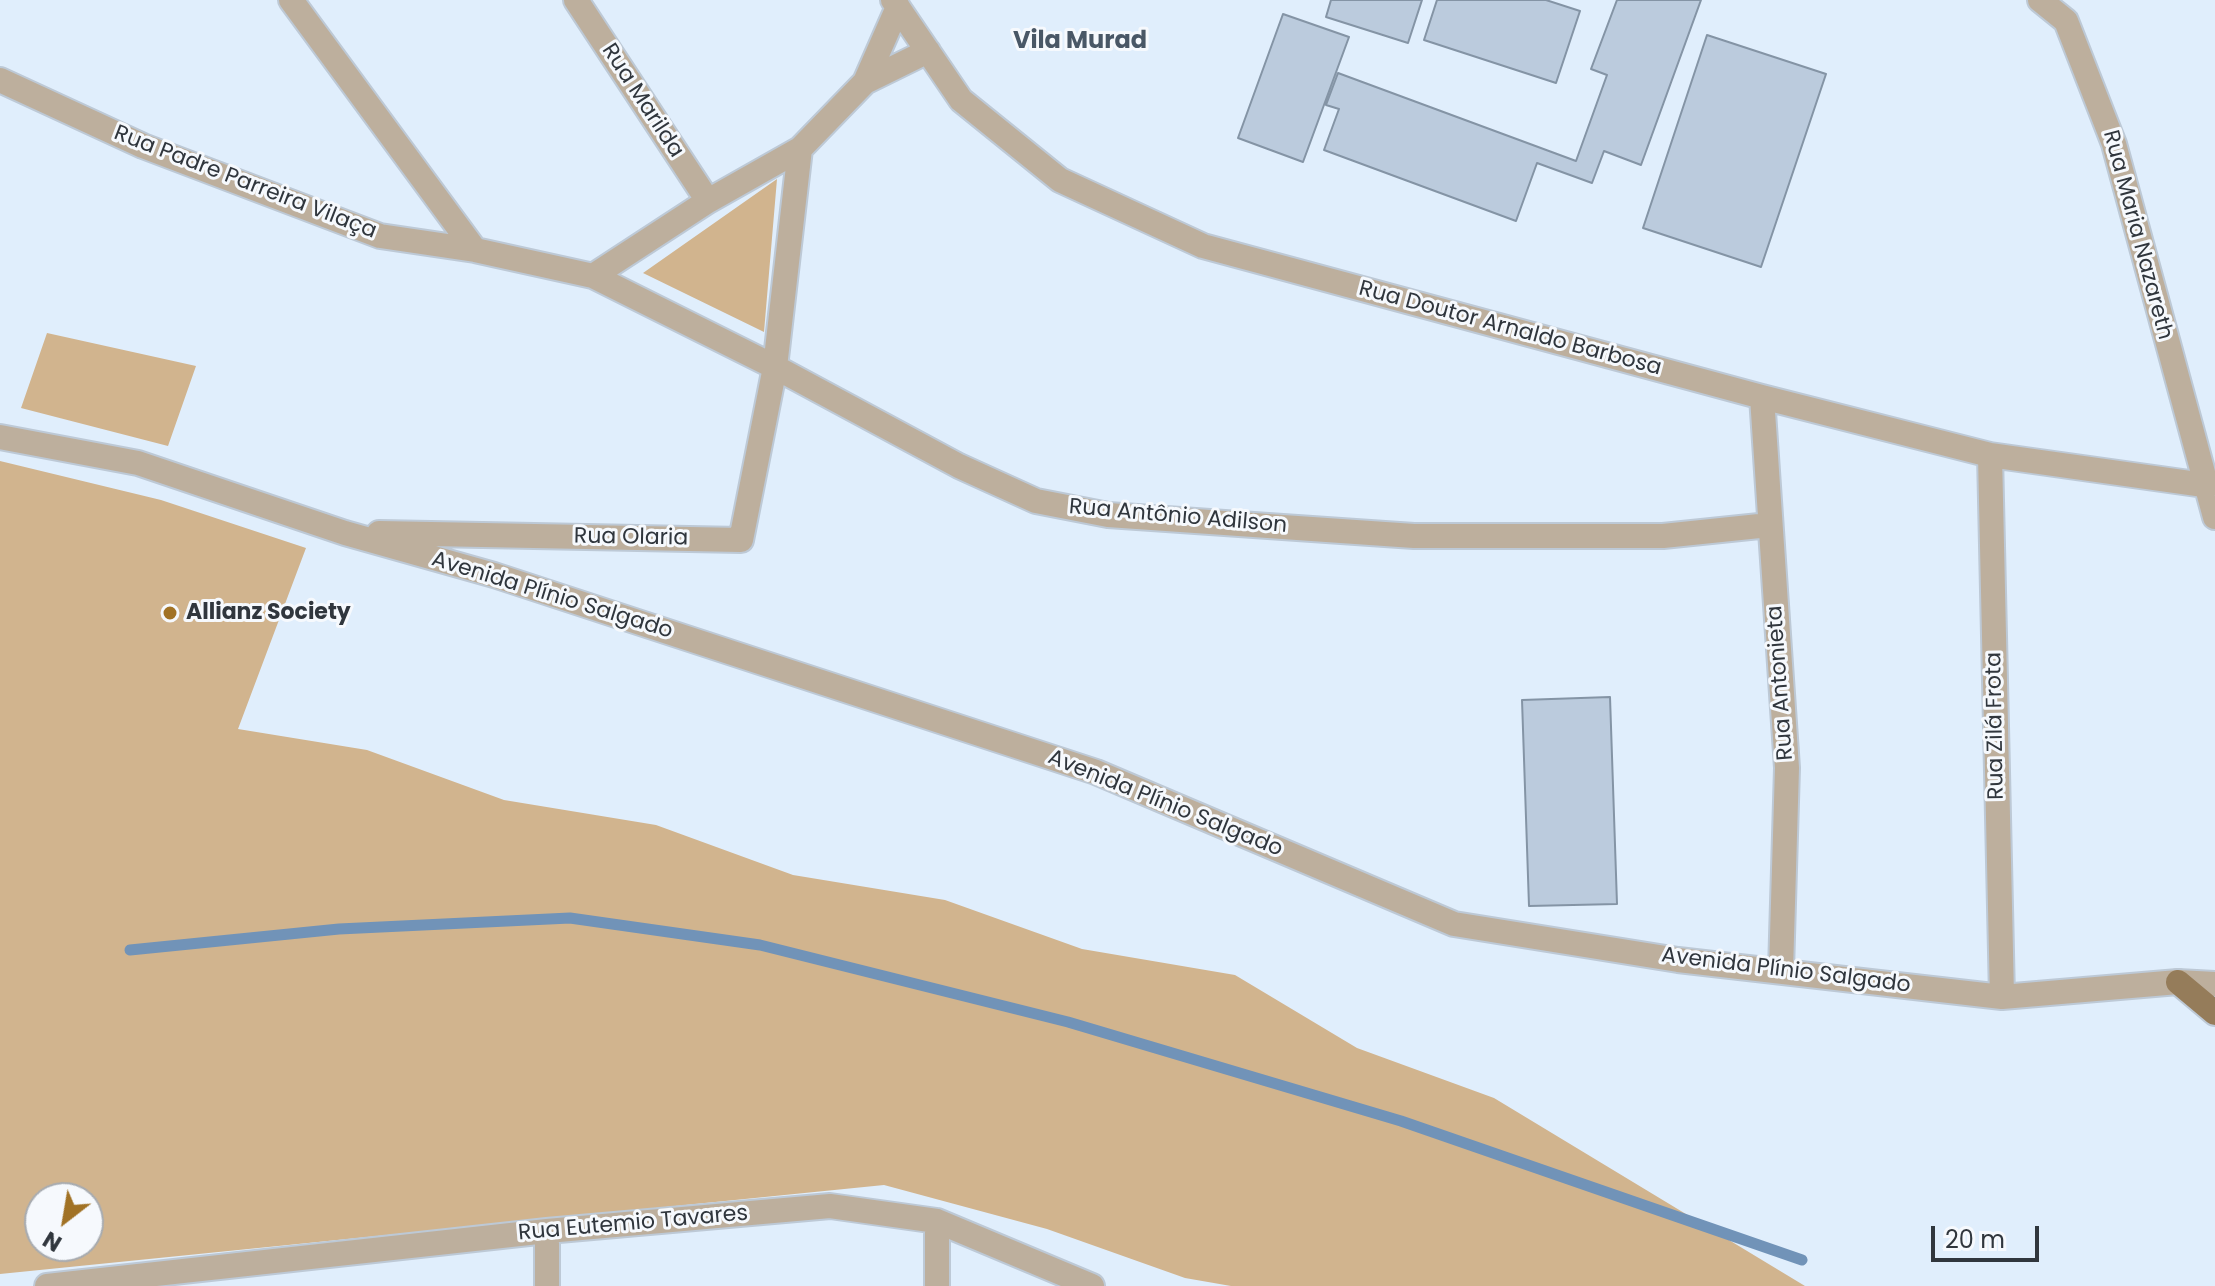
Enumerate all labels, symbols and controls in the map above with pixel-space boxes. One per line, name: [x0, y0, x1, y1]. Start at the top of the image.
district label: Vila Murad: [1013, 28, 1147, 56]
street label: Rua Marilda: [595, 39, 689, 163]
street label: Rua Padre Parreira Vilaça: [110, 121, 380, 245]
street label: Rua Maria Nazareth: [2096, 127, 2178, 343]
street label: Rua Doutor Arnaldo Barbosa: [1356, 276, 1664, 382]
street label: Rua Antônio Adilson: [1068, 494, 1288, 540]
street label: Rua Olaria: [574, 524, 688, 552]
street label: Avenida Plínio Salgado: [428, 547, 676, 645]
place label: Allianz Society: [186, 600, 351, 626]
marker: Allianz Society: [161, 604, 179, 622]
street label: Rua Antonieta: [1762, 605, 1800, 761]
street label: Rua Zilá Frota: [1982, 652, 2010, 800]
street label: Avenida Plínio Salgado: [1044, 745, 1286, 863]
street label: Avenida Plínio Salgado: [1660, 943, 1912, 999]
north arrow: [24, 1182, 104, 1262]
street label: Rua Eutemio Tavares: [517, 1201, 749, 1247]
scale bar: [1935, 1210, 2043, 1260]
text: 20 m: [1945, 1223, 2005, 1256]
text: N: [37, 1224, 67, 1259]

